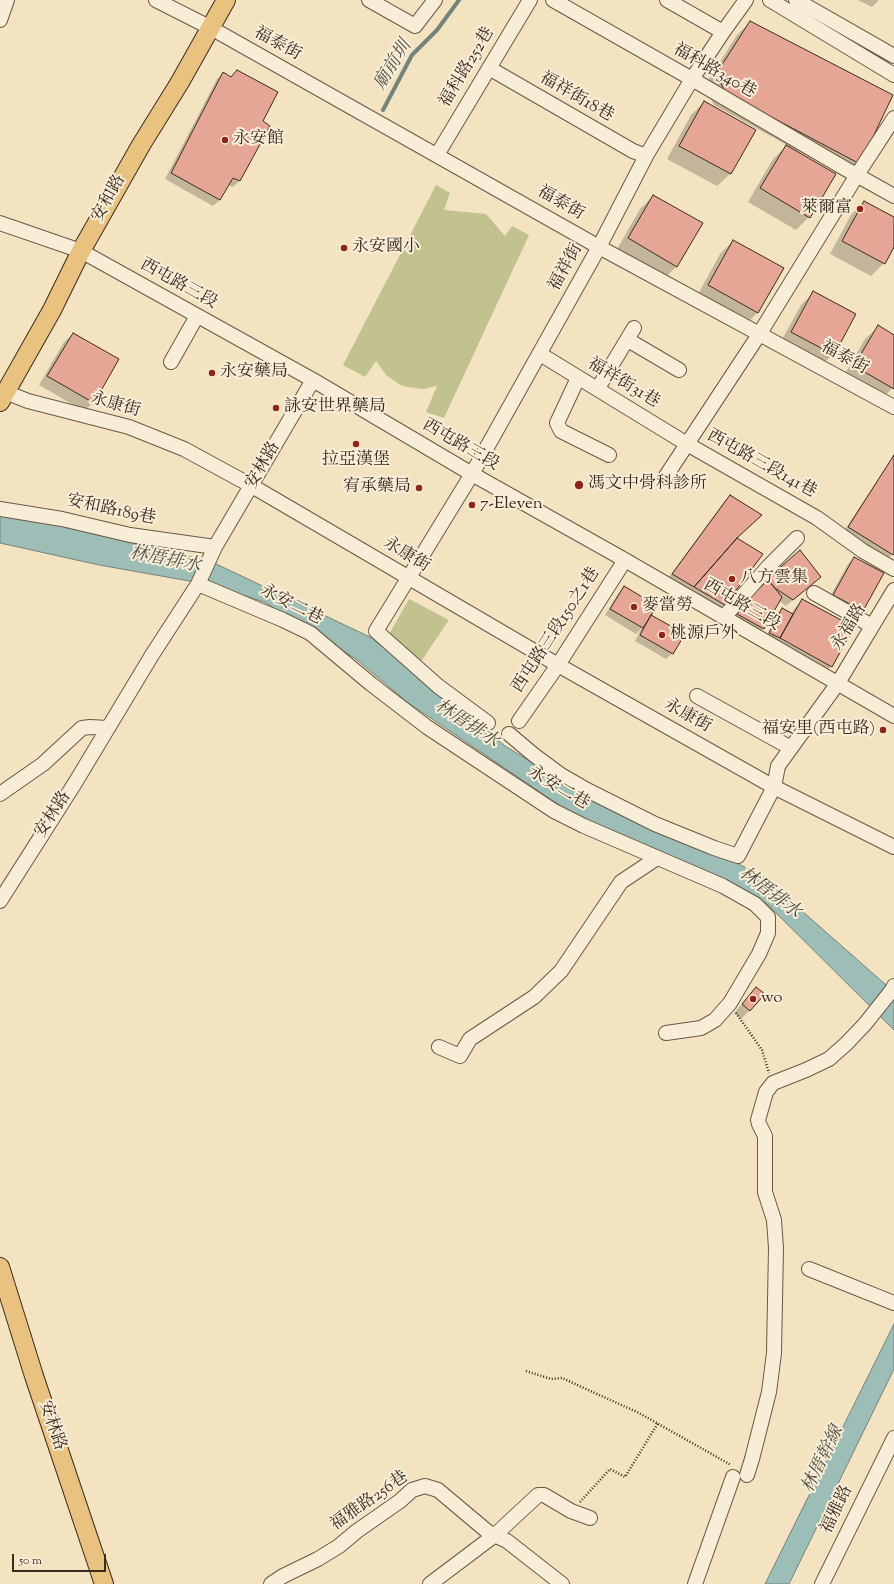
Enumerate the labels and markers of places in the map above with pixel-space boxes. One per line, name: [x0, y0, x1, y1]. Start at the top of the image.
place label: 永安館: [233, 130, 284, 150]
marker: 永安館: [220, 135, 230, 145]
place label: 萊爾富: [801, 199, 852, 219]
marker: 萊爾富: [855, 204, 865, 214]
place label: 永安國小: [352, 238, 420, 258]
marker: 永安國小: [339, 243, 349, 253]
place label: 永安藥局: [220, 363, 288, 383]
marker: 永安藥局: [207, 368, 217, 378]
place label: 詠安世界藥局: [284, 398, 386, 418]
marker: 詠安世界藥局: [271, 403, 281, 413]
marker: 拉亞漢堡: [351, 439, 361, 449]
place label: 拉亞漢堡: [322, 451, 390, 471]
place label: 馮文中骨科診所: [588, 475, 707, 495]
place label: 宥承藥局: [343, 478, 411, 498]
marker: 馮文中骨科診所: [573, 479, 585, 491]
marker: 宥承藥局: [414, 483, 424, 493]
place label: 7-Eleven: [480, 495, 543, 515]
marker: 7-Eleven: [467, 500, 477, 510]
place label: 八方雲集: [740, 569, 808, 589]
marker: 八方雲集: [727, 574, 737, 584]
place label: 麥當勞: [642, 597, 693, 617]
marker: 麥當勞: [629, 602, 639, 612]
place label: 桃源戶外: [670, 625, 738, 645]
marker: 桃源戶外: [657, 630, 667, 640]
place label: 福安里(西屯路): [762, 720, 875, 740]
marker: 福安里(西屯路): [878, 725, 888, 735]
place label: wo: [761, 989, 783, 1009]
marker: wo: [748, 994, 758, 1004]

